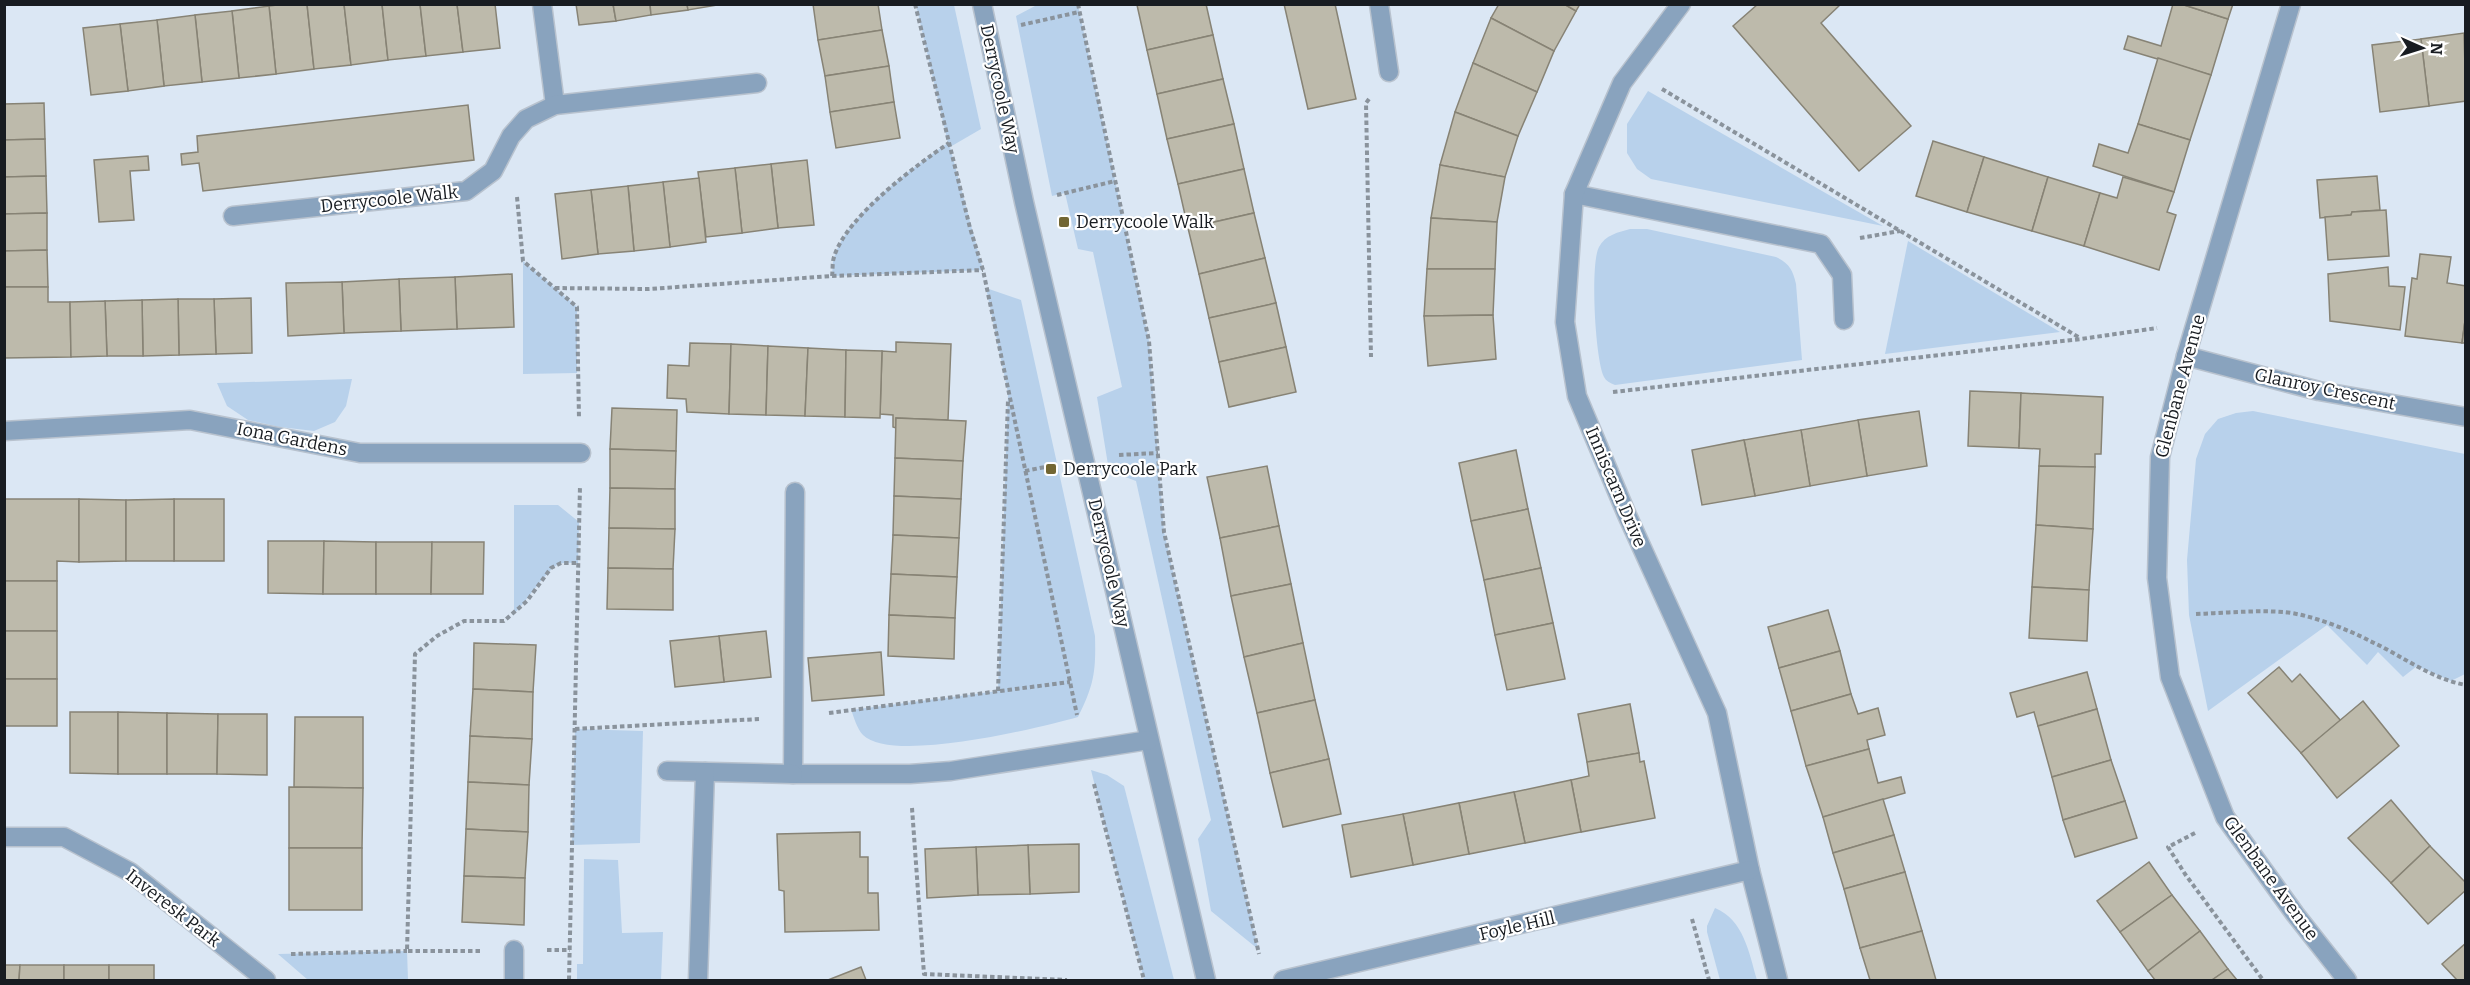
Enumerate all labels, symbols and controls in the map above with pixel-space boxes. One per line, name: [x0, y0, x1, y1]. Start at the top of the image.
north arrow: [2392, 18, 2452, 78]
street label: Derrycoole Way: [976, 22, 1025, 156]
text: N: [2427, 42, 2446, 55]
street label: Derrycoole Walk: [319, 181, 460, 217]
place label: Derrycoole Walk: [1076, 211, 1215, 233]
marker: Derrycoole Walk: [1057, 215, 1071, 229]
street label: Glenbane Avenue: [2150, 312, 2210, 460]
street label: Glanroy Crescent: [2252, 363, 2398, 415]
street label: Iona Gardens: [235, 418, 349, 460]
street label: Inniscarn Drive: [1581, 423, 1651, 551]
place label: Derrycoole Park: [1063, 458, 1198, 480]
marker: Derrycoole Park: [1044, 462, 1058, 476]
street label: Derrycoole Way: [1083, 496, 1135, 630]
street label: Glenbane Avenue: [2219, 812, 2323, 944]
street label: Inveresk Park: [121, 864, 225, 952]
street label: Foyle Hill: [1477, 907, 1557, 945]

